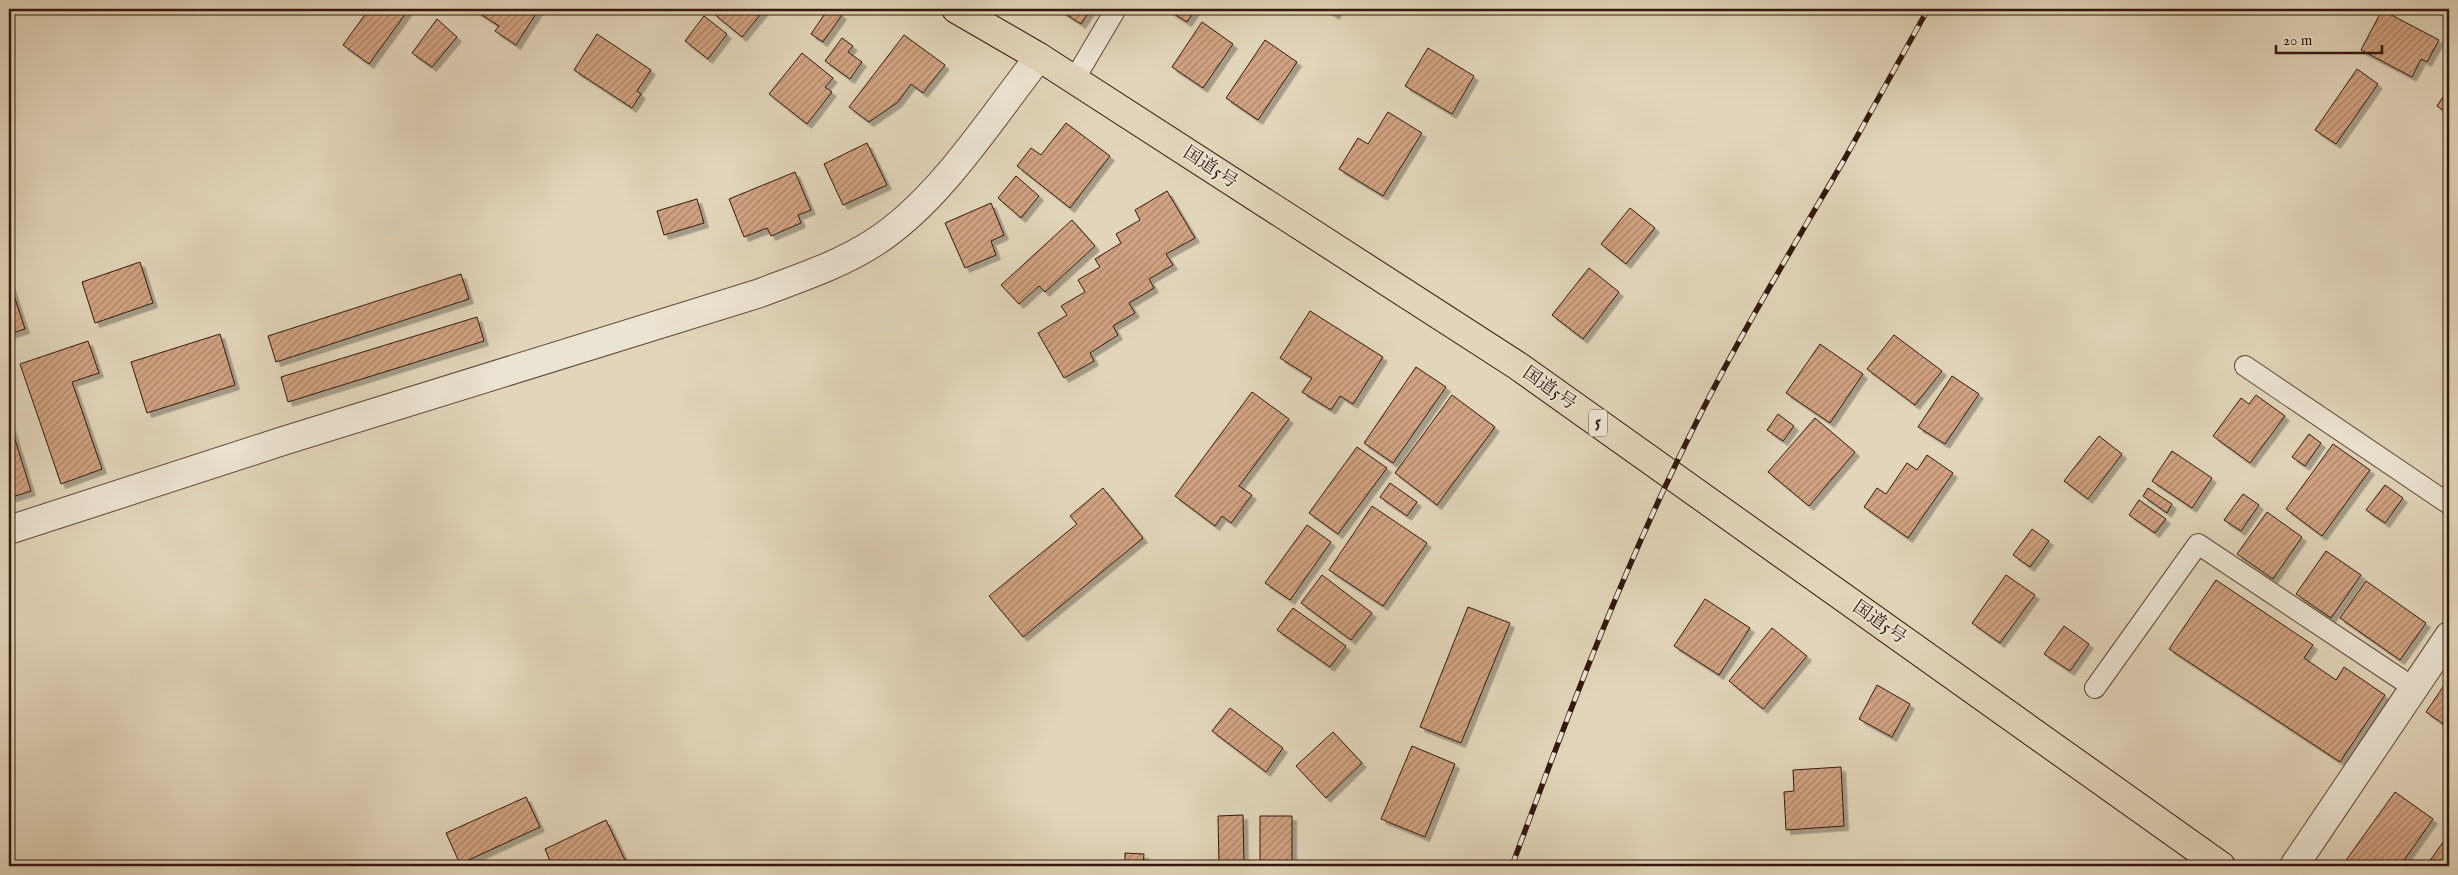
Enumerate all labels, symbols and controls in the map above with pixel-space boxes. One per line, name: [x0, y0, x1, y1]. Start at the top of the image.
scale bar: [2276, 22, 2382, 54]
text: 20 m: [2283, 31, 2313, 50]
street label: 国道5号: [1178, 142, 1242, 194]
street label: 国道5号: [1518, 362, 1580, 416]
road number: 5: [1589, 409, 1607, 436]
street label: 国道5号: [1848, 596, 1910, 650]

